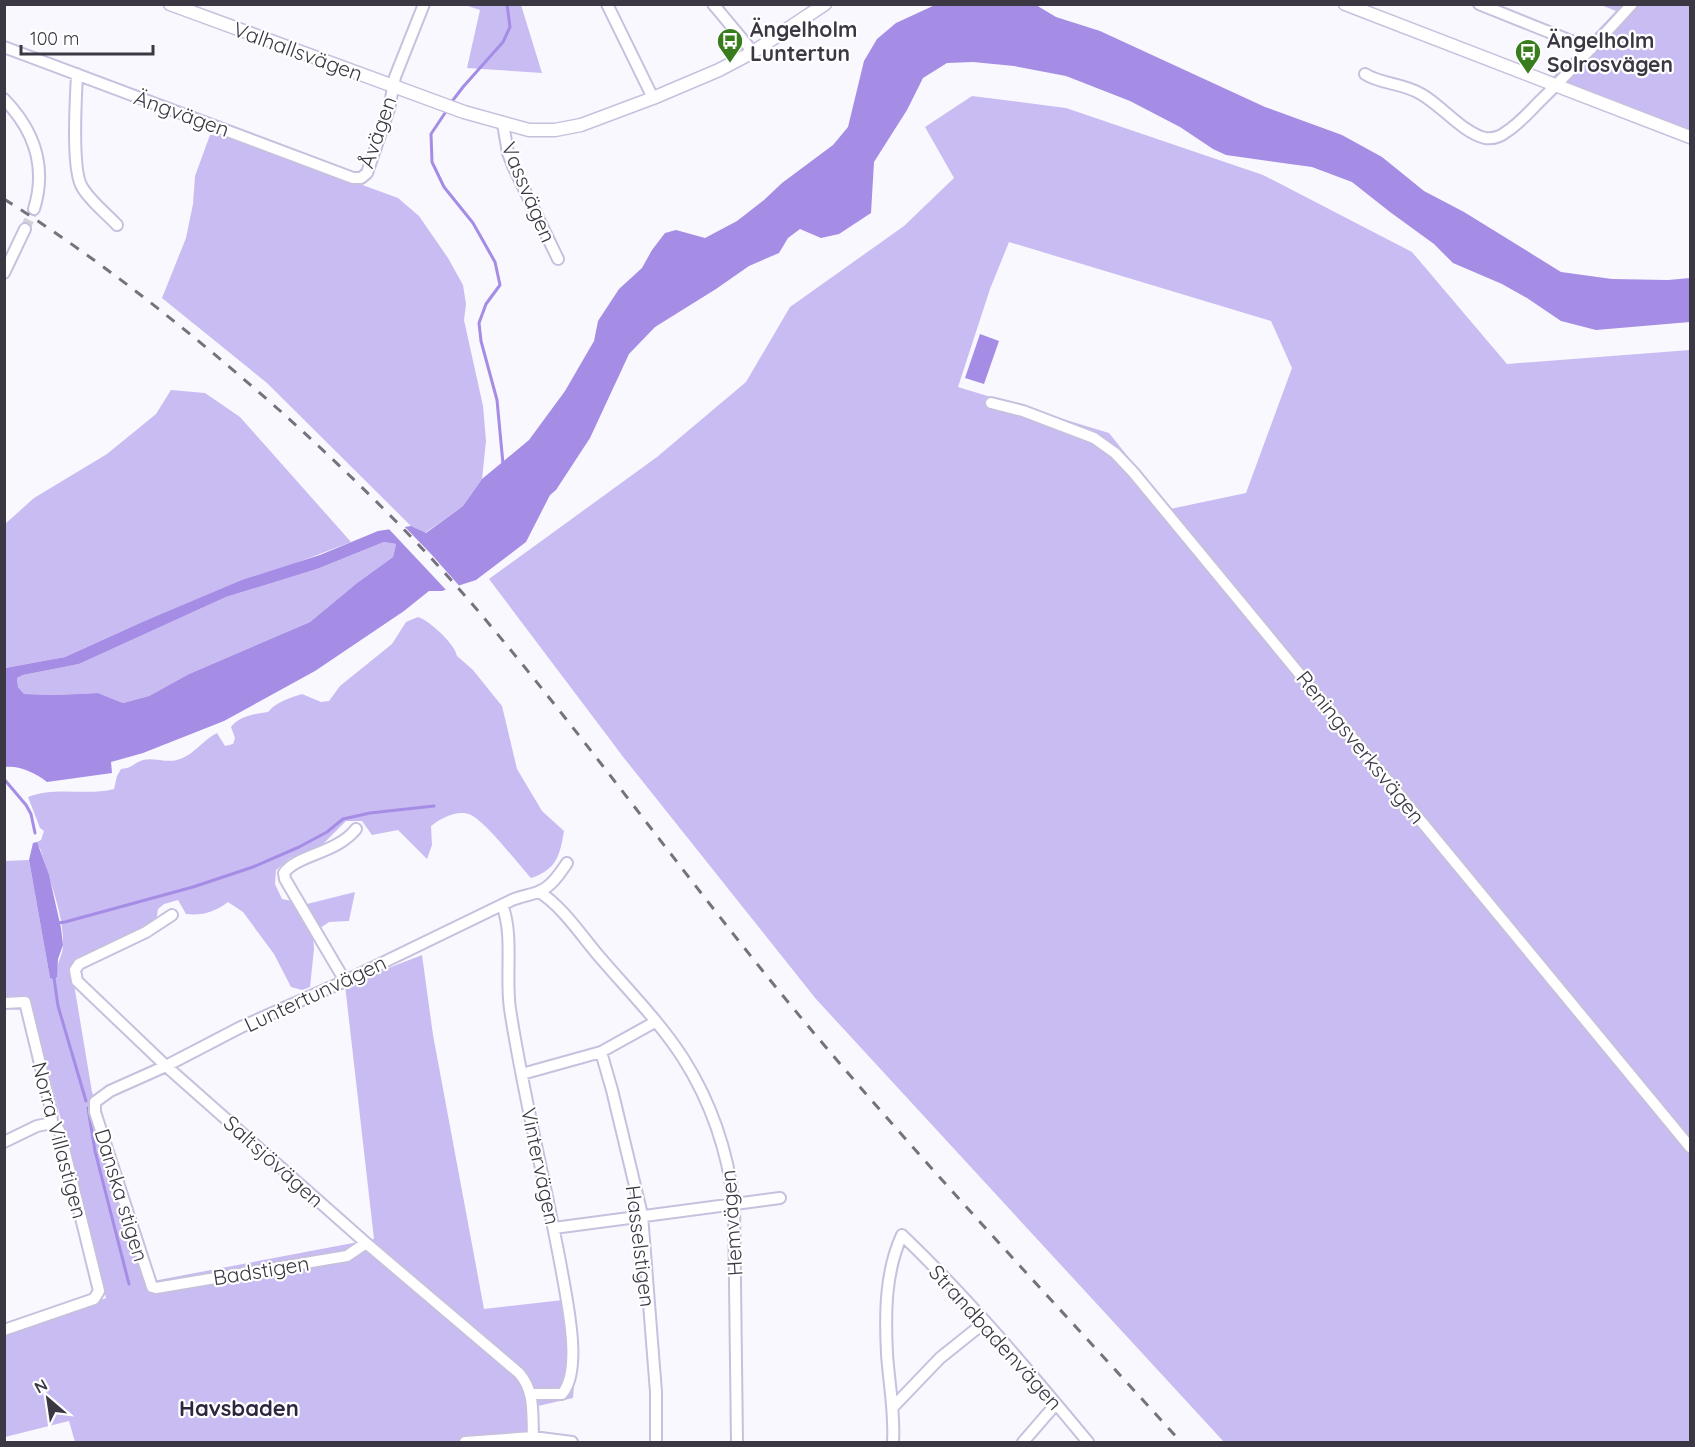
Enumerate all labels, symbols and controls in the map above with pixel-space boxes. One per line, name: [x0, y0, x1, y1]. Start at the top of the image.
street label: Valhallsvägen: [230, 16, 366, 86]
place label: Ängelholm Luntertun: [750, 16, 857, 66]
scale bar: [21, 18, 153, 56]
bus stop icon: Ängelholm Luntertun: [715, 26, 745, 64]
text: 100 m: [30, 27, 79, 50]
place label: Ängelholm Solrosvägen: [1547, 27, 1673, 77]
bus stop icon: Ängelholm Solrosvägen: [1513, 37, 1543, 75]
street label: Ängvägen: [131, 84, 233, 142]
street label: Åvägen: [353, 93, 401, 171]
street label: Vassvägen: [496, 138, 562, 246]
street label: Reningsverksvägen: [1291, 665, 1431, 829]
street label: Luntertunvägen: [240, 949, 390, 1037]
street label: Norra Villastigen: [27, 1059, 93, 1221]
street label: Vintervägen: [516, 1105, 566, 1227]
street label: Saltsjövägen: [219, 1109, 329, 1213]
street label: Danska stigen: [89, 1125, 155, 1265]
street label: Hemvägen: [714, 1169, 748, 1277]
street label: Hasselstigen: [621, 1184, 661, 1308]
street label: Badstigen: [211, 1250, 311, 1290]
street label: Strandbadenvägen: [924, 1259, 1068, 1415]
north arrow: [18, 1369, 78, 1429]
text: N: [31, 1374, 51, 1397]
district label: Havsbaden: [179, 1394, 299, 1422]

